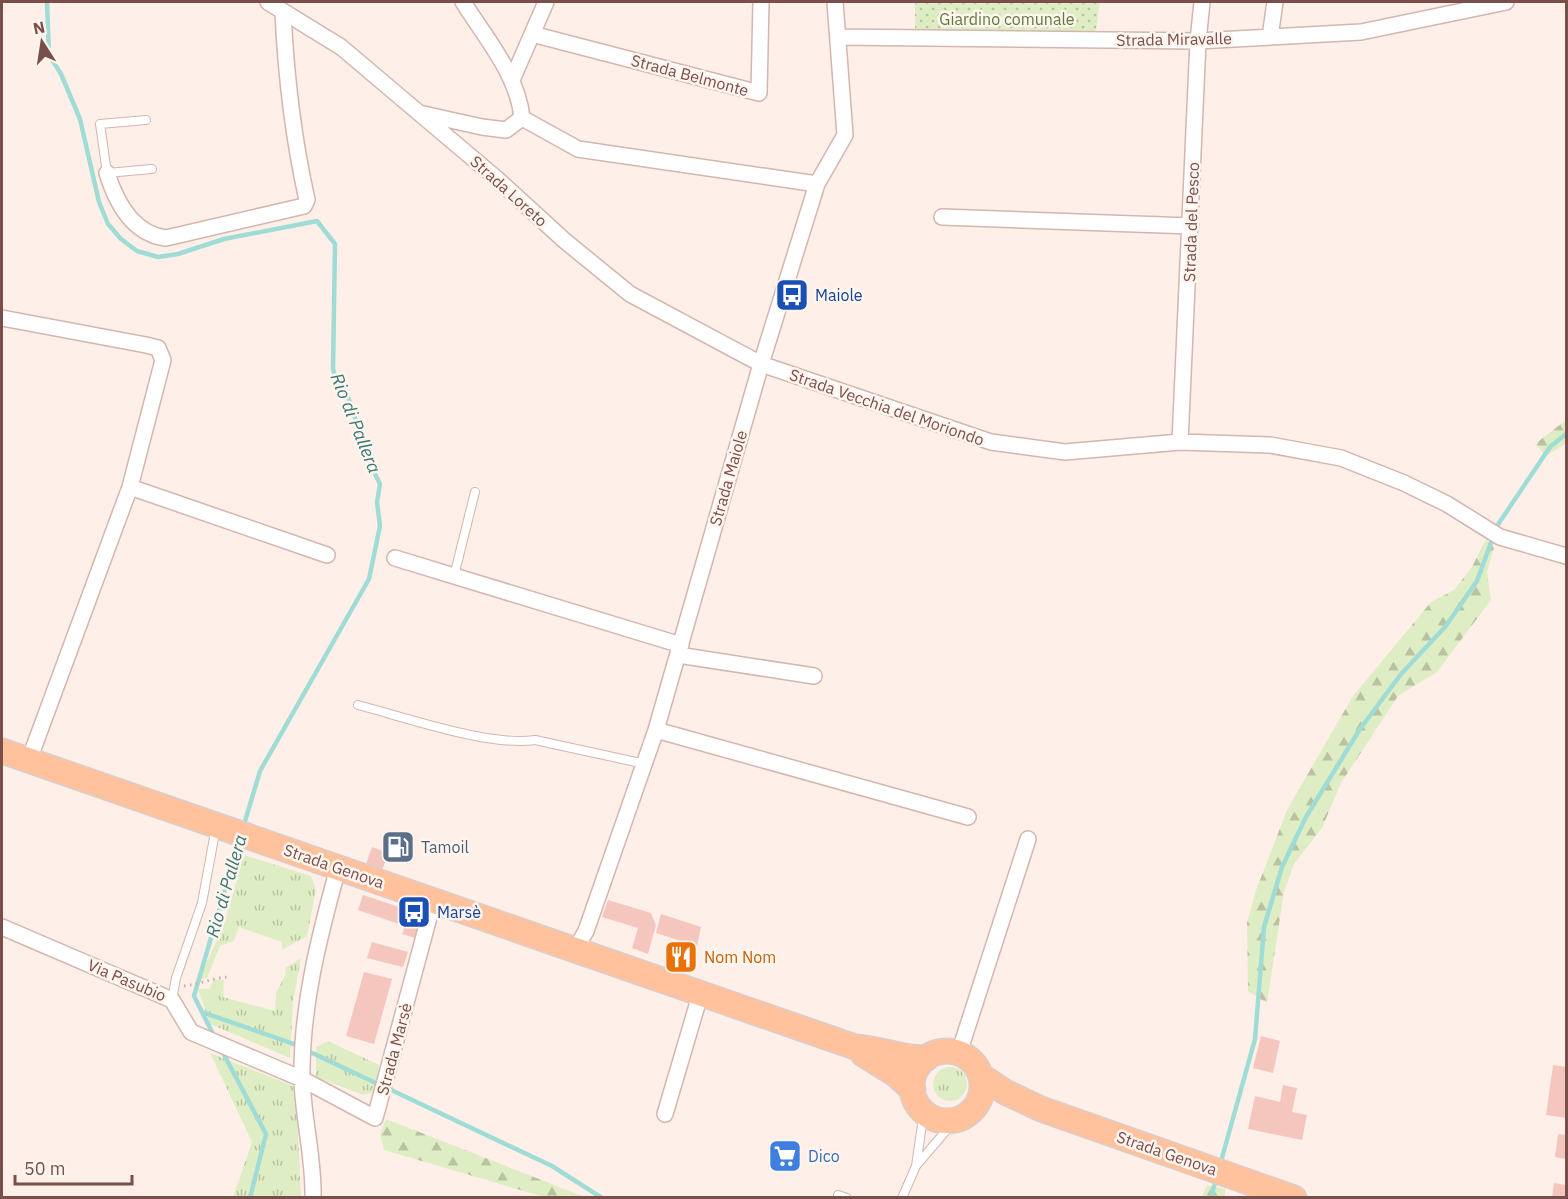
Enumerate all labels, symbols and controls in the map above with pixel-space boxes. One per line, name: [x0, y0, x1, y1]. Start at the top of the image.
park label: Giardino comunale: [939, 9, 1075, 29]
north arrow: [12, 12, 72, 72]
text: N: [31, 16, 47, 38]
street label: Strada Miravalle: [1116, 28, 1232, 50]
street label: Strada Belmonte: [629, 50, 751, 100]
street label: Strada Loreto: [466, 151, 552, 231]
street label: Strada del Pesco: [1179, 162, 1203, 282]
bus stop icon: Maiole: [774, 277, 810, 313]
place label: Maiole: [815, 285, 863, 305]
street label: Strada Vecchia del Moriondo: [787, 364, 987, 450]
water label: Rio di Pallera: [326, 370, 386, 476]
street label: Strada Maiole: [705, 428, 751, 528]
fuel station icon: Tamoil: [380, 829, 416, 865]
water label: Rio di Pallera: [200, 832, 252, 940]
place label: Tamoil: [421, 837, 469, 857]
street label: Strada Genova: [281, 839, 387, 893]
bus stop icon: Marsè: [396, 894, 432, 930]
place label: Marsè: [437, 902, 481, 922]
restaurant icon: Nom Nom: [663, 939, 699, 975]
place label: Nom Nom: [704, 947, 776, 967]
street label: Via Pasubio: [85, 955, 169, 1005]
street label: Strada Marsè: [372, 1000, 416, 1097]
street label: Strada Genova: [1114, 1126, 1220, 1180]
supermarket icon: Dico: [767, 1138, 803, 1174]
place label: Dico: [808, 1146, 840, 1166]
scale bar: [15, 1148, 132, 1186]
text: 50 m: [24, 1157, 66, 1180]

